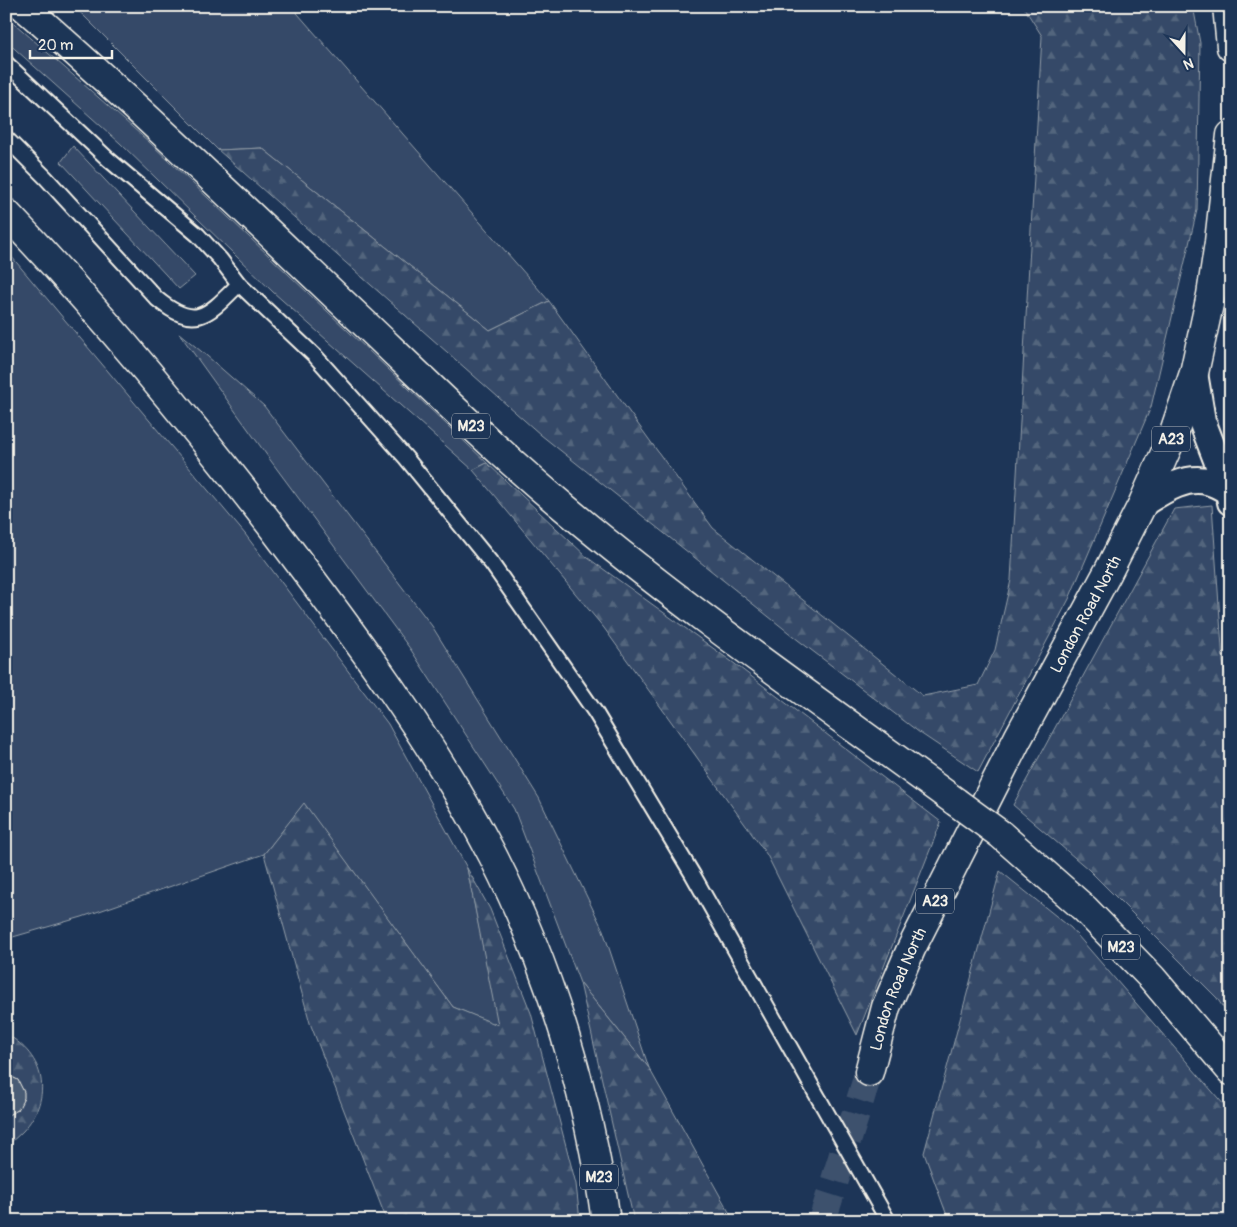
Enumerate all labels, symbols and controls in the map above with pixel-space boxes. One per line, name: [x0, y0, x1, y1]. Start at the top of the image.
scale bar: [30, 28, 112, 60]
north arrow: [1160, 28, 1210, 78]
text: 20 m: [38, 36, 73, 55]
text: N: [1181, 54, 1196, 73]
road number: M23: [452, 414, 490, 438]
road number: A23: [1152, 426, 1190, 452]
street label: London Road North: [1046, 552, 1126, 677]
road number: A23: [916, 888, 954, 914]
street label: London Road North: [866, 924, 931, 1053]
road number: M23: [1102, 934, 1140, 960]
road number: M23: [580, 1164, 618, 1190]

